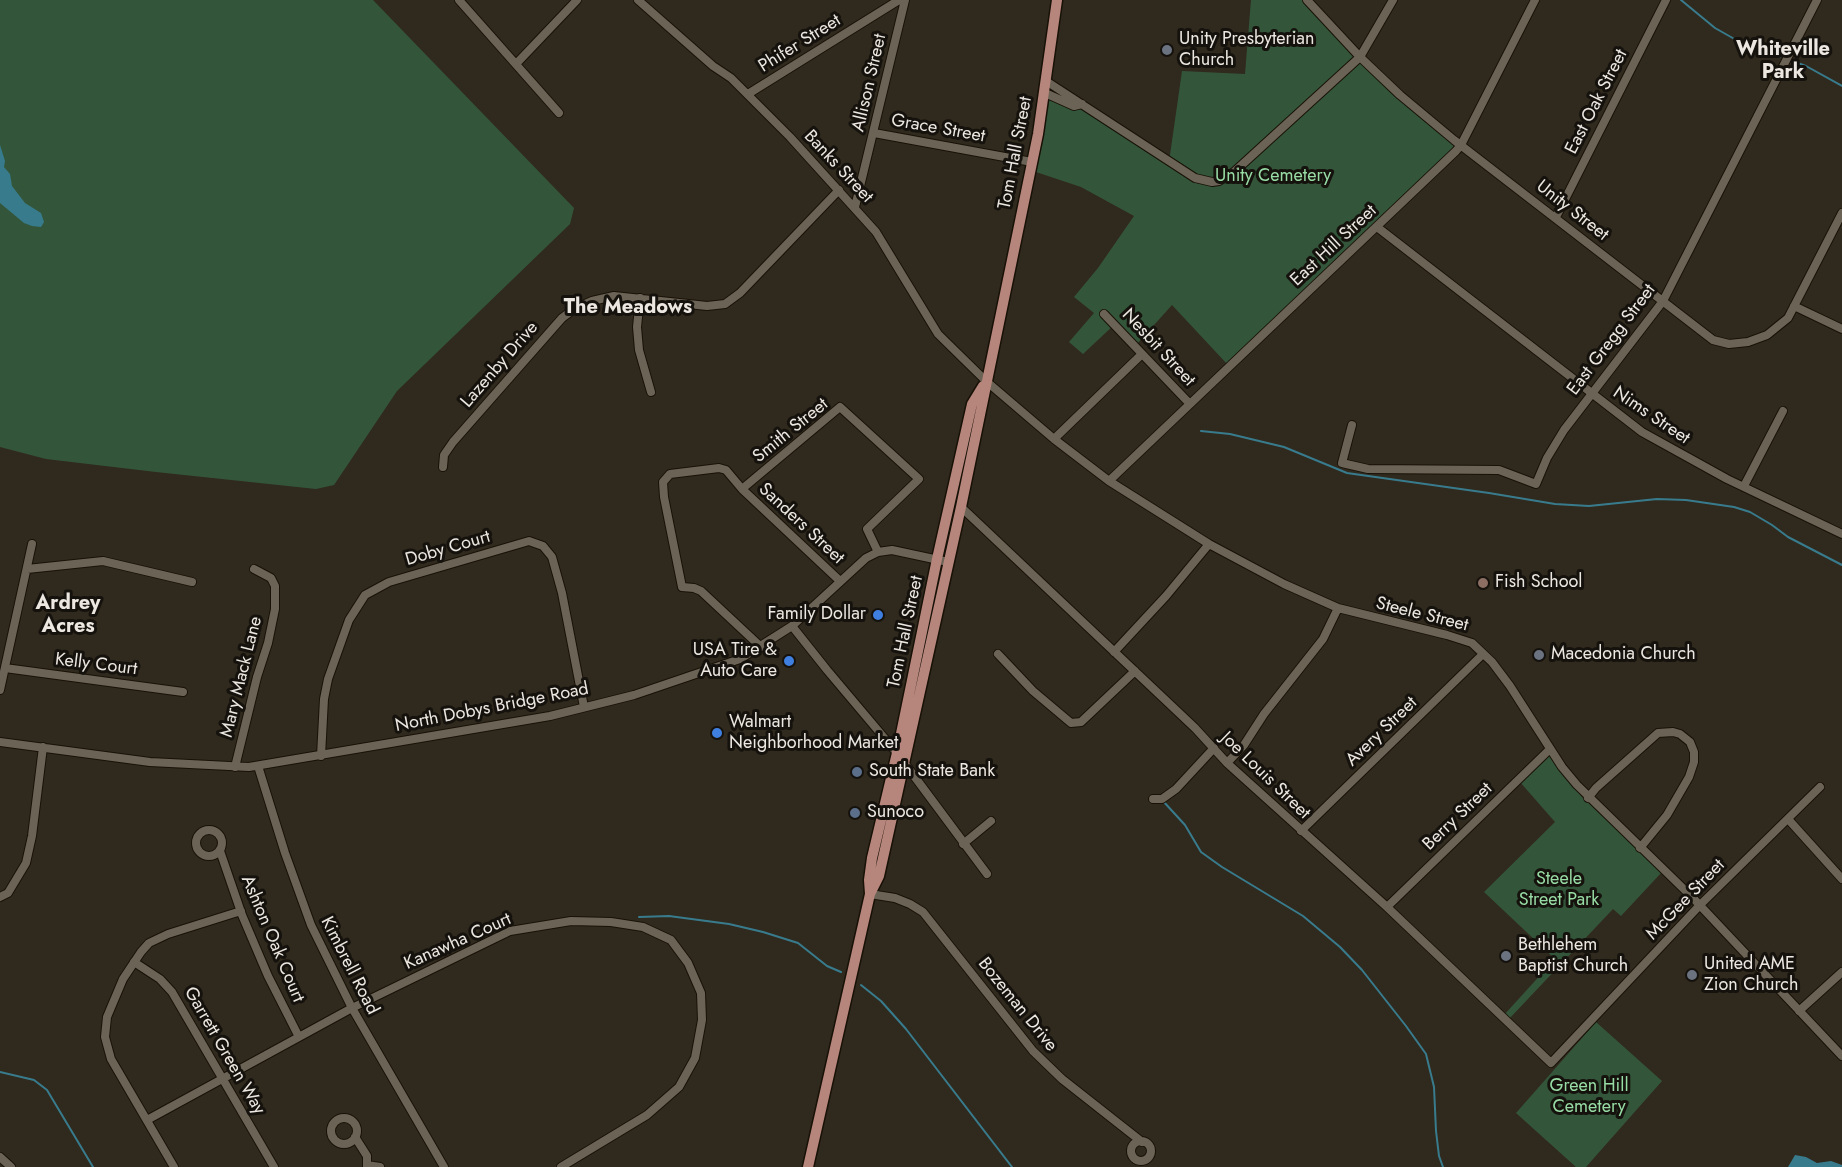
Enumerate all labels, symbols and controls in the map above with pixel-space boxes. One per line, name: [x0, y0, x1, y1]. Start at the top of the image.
street label: Phifer Street: [755, 10, 845, 78]
place label: Unity Presbyterian Church: [1179, 29, 1314, 72]
street label: Allison Street: [848, 32, 892, 134]
district label: Whiteville Park: [1736, 38, 1830, 85]
marker: Unity Presbyterian Church: [1160, 43, 1174, 57]
street label: East Oak Street: [1561, 46, 1633, 158]
street label: Tom Hall Street: [995, 95, 1037, 211]
street label: Grace Street: [889, 110, 987, 148]
street label: Banks Street: [799, 126, 877, 208]
park label: Unity Cemetery: [1215, 166, 1331, 188]
street label: Unity Street: [1531, 176, 1613, 246]
street label: East Hill Street: [1287, 201, 1381, 291]
street label: East Gregg Street: [1563, 280, 1661, 400]
district label: The Meadows: [564, 296, 692, 320]
street label: Nesbit Street: [1117, 305, 1199, 391]
street label: Lazenby Drive: [457, 318, 543, 412]
street label: Nims Street: [1608, 382, 1694, 450]
street label: Smith Street: [749, 394, 833, 468]
street label: Sanders Street: [754, 479, 848, 569]
street label: Doby Court: [403, 527, 493, 571]
place label: Fish School: [1495, 572, 1582, 594]
street label: Tom Hall Street: [884, 574, 928, 690]
marker: Fish School: [1476, 576, 1490, 590]
district label: Ardrey Acres: [36, 592, 100, 639]
street label: Steele Street: [1374, 593, 1470, 637]
place label: Family Dollar: [768, 604, 866, 626]
marker: Family Dollar: [871, 608, 885, 622]
street label: Mary Mack Lane: [217, 614, 267, 740]
place label: USA Tire & Auto Care: [693, 640, 777, 682]
place label: Macedonia Church: [1551, 644, 1696, 666]
marker: Macedonia Church: [1532, 648, 1546, 662]
street label: Kelly Court: [54, 649, 138, 681]
marker: USA Tire & Auto Care: [782, 654, 796, 668]
street label: North Dobys Bridge Road: [393, 679, 591, 737]
street label: Avery Street: [1342, 693, 1422, 771]
place label: Walmart Neighborhood Market: [729, 712, 898, 754]
marker: Walmart Neighborhood Market: [710, 726, 724, 740]
street label: Joe Louis Street: [1216, 728, 1314, 824]
place label: South State Bank: [869, 761, 995, 783]
marker: South State Bank: [850, 765, 864, 779]
street label: Berry Street: [1419, 779, 1497, 855]
place label: Sunoco: [867, 802, 924, 824]
marker: Sunoco: [848, 806, 862, 820]
street label: McGee Street: [1642, 855, 1730, 945]
park label: Steele Street Park: [1519, 869, 1599, 912]
street label: Ashton Oak Court: [236, 872, 308, 1006]
street label: Kanawha Court: [401, 909, 515, 975]
street label: Kimbrell Road: [315, 914, 383, 1018]
place label: Bethlehem Baptist Church: [1518, 935, 1628, 978]
marker: Bethlehem Baptist Church: [1499, 949, 1513, 963]
street label: Bozeman Drive: [973, 954, 1061, 1056]
place label: United AME Zion Church: [1704, 954, 1798, 996]
marker: United AME Zion Church: [1685, 968, 1699, 982]
street label: Garrett Green Way: [179, 983, 269, 1119]
park label: Green Hill Cemetery: [1549, 1076, 1629, 1118]

